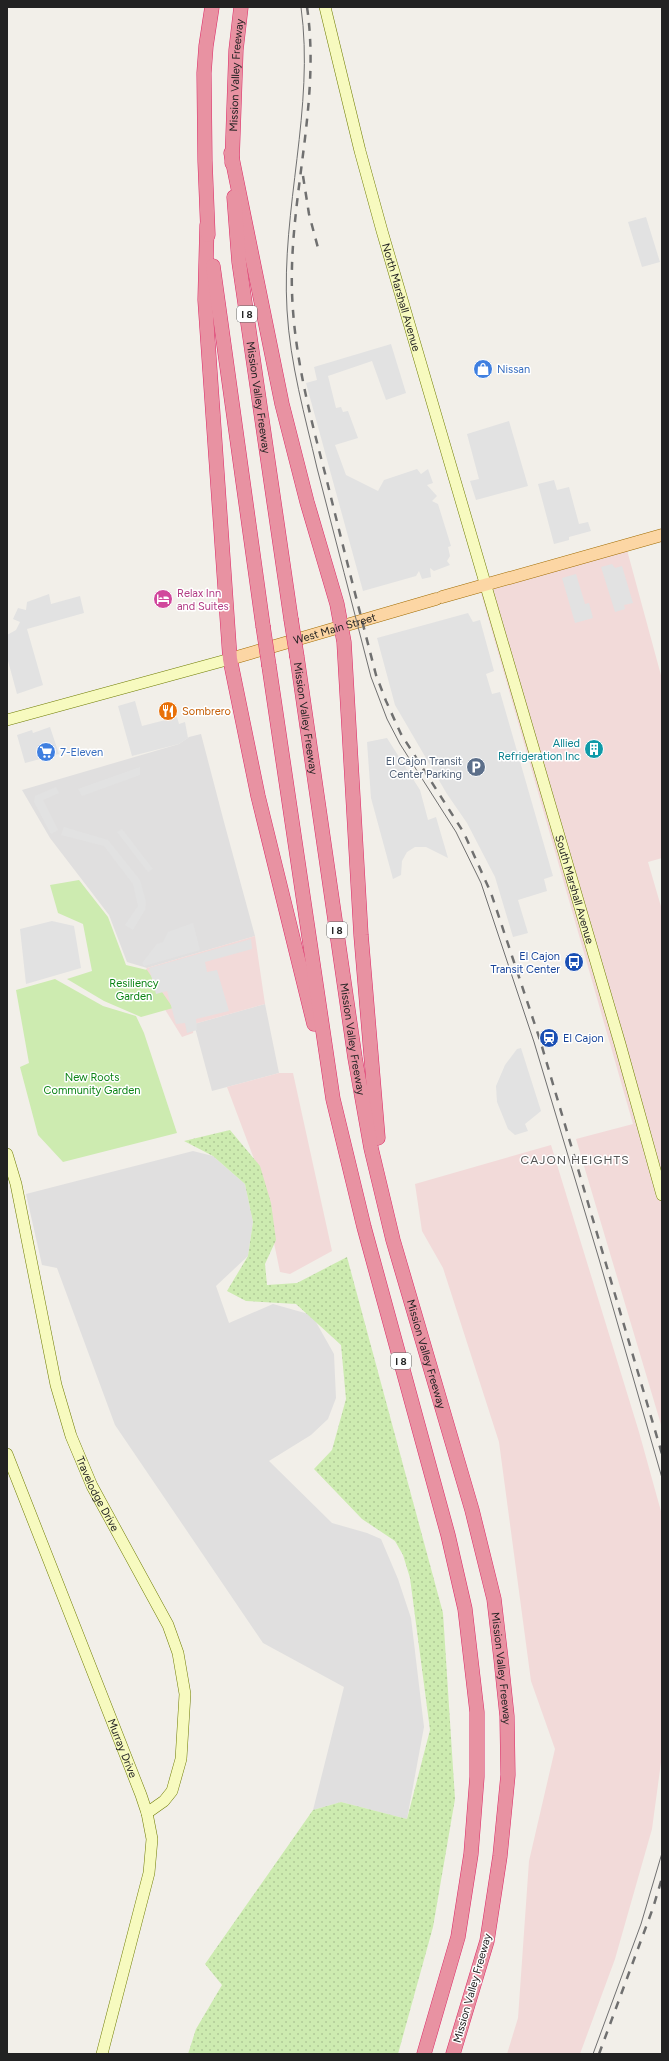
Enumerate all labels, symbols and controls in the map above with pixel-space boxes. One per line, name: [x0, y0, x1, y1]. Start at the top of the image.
street label: Mission Valley Freeway: [227, 18, 247, 132]
street label: North Marshall Avenue: [379, 242, 423, 353]
road number: I 8: [237, 306, 257, 322]
street label: Mission Valley Freeway: [244, 340, 273, 455]
shop icon: Nissan: [472, 358, 494, 380]
place label: Nissan: [497, 363, 530, 376]
place label: Relax Inn and Suites: [177, 587, 229, 613]
hotel icon: Relax Inn and Suites: [152, 588, 174, 610]
street label: West Main Street: [292, 611, 378, 647]
street label: Mission Valley Freeway: [291, 661, 320, 776]
restaurant icon: Sombrero: [157, 700, 179, 722]
place label: Sombrero: [182, 705, 231, 718]
place label: Allied Refrigeration Inc: [498, 737, 580, 763]
building icon: Allied Refrigeration Inc: [583, 738, 605, 760]
supermarket icon: 7-Eleven: [35, 741, 57, 763]
place label: 7-Eleven: [60, 746, 103, 759]
place label: El Cajon Transit Center Parking: [386, 755, 462, 781]
parking icon: El Cajon Transit Center Parking: [465, 756, 487, 778]
street label: South Marshall Avenue: [552, 833, 596, 945]
road number: I 8: [327, 922, 347, 938]
place label: El Cajon Transit Center: [490, 950, 560, 976]
bus stop icon: El Cajon Transit Center: [563, 951, 585, 973]
park label: Resiliency Garden: [109, 977, 159, 1003]
street label: Mission Valley Freeway: [337, 982, 368, 1096]
station icon: El Cajon: [538, 1027, 560, 1049]
place label: El Cajon: [563, 1032, 604, 1045]
park label: New Roots Community Garden: [44, 1071, 140, 1097]
district label: CAJON HEIGHTS: [520, 1153, 630, 1167]
street label: Mission Valley Freeway: [404, 1298, 448, 1411]
road number: I 8: [391, 1353, 411, 1369]
street label: Travelodge Drive: [73, 1454, 122, 1534]
street label: Mission Valley Freeway: [489, 1611, 513, 1725]
street label: Murray Drive: [105, 1717, 140, 1780]
street label: Mission Valley Freeway: [451, 1932, 494, 2044]

